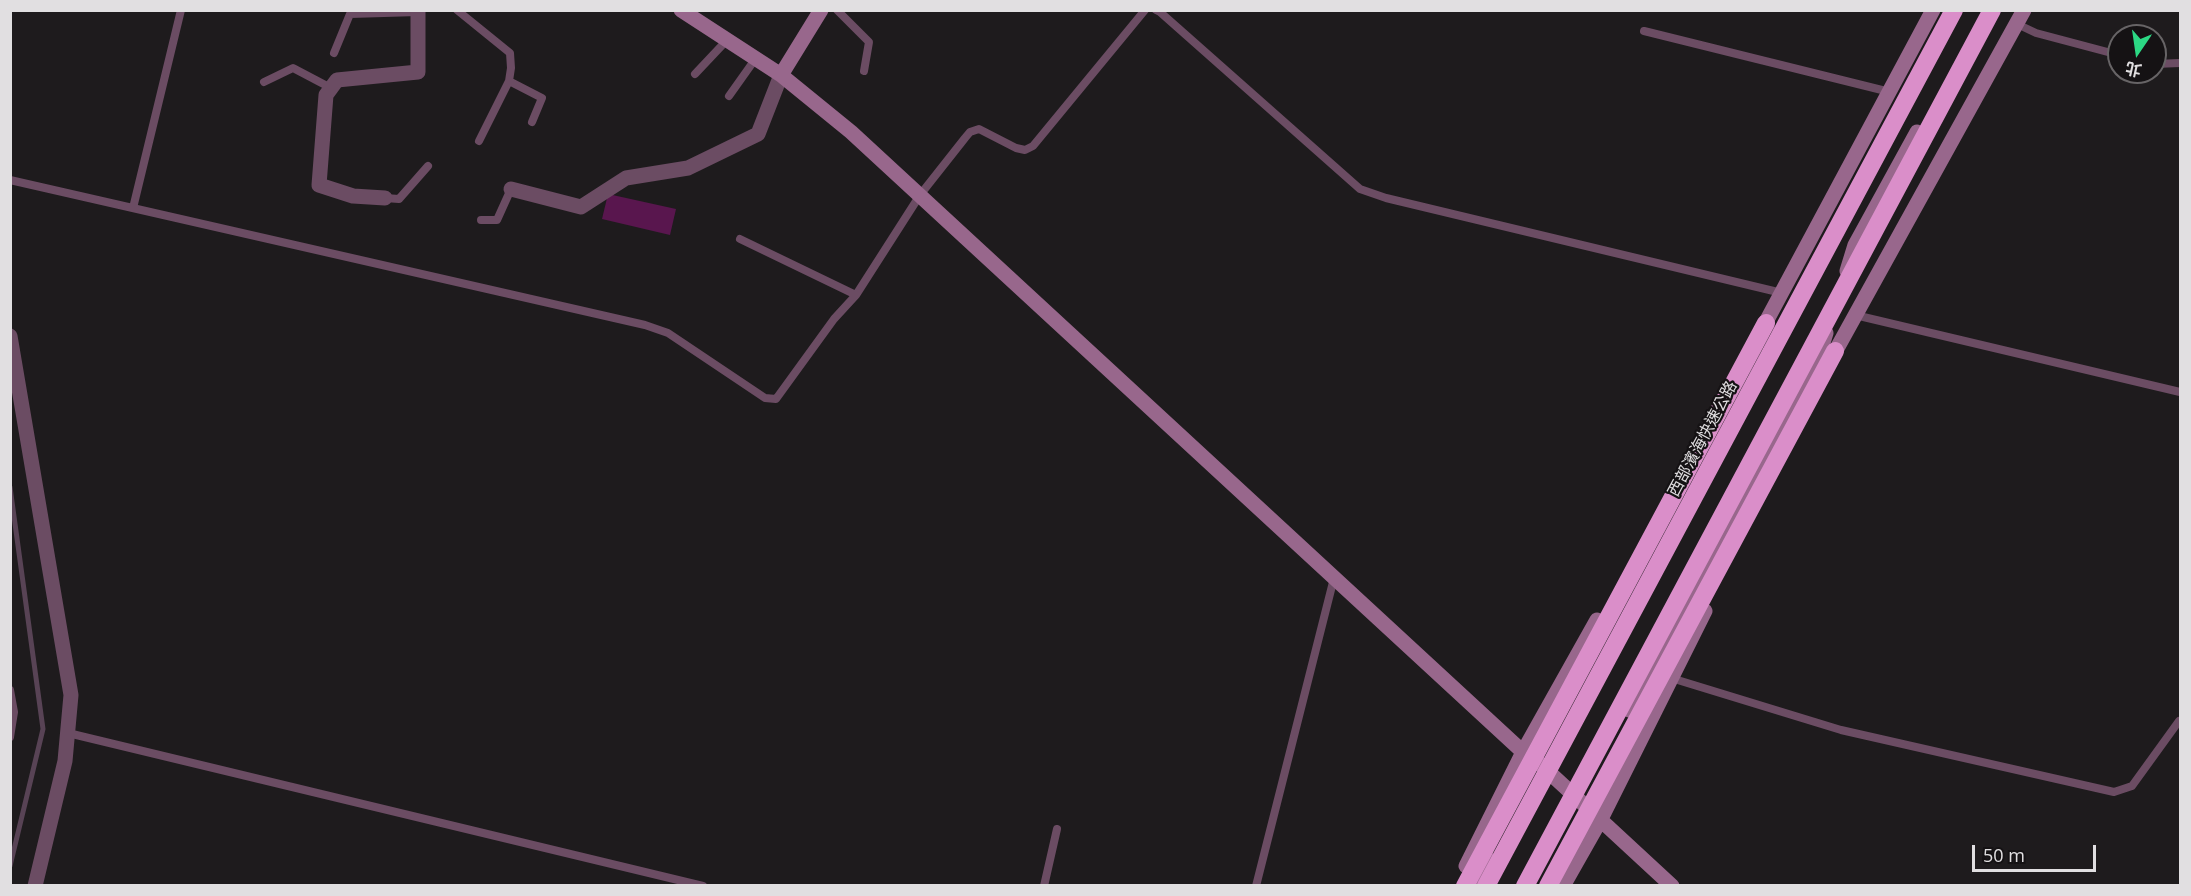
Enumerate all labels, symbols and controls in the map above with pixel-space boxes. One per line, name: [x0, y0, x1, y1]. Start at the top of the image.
north arrow: [2107, 24, 2167, 84]
text: 北: [2123, 57, 2144, 82]
street label: 西部濱海快速公路: [1664, 378, 1742, 500]
scale bar: [1975, 833, 2100, 871]
text: 50 m: [1983, 843, 2025, 867]

